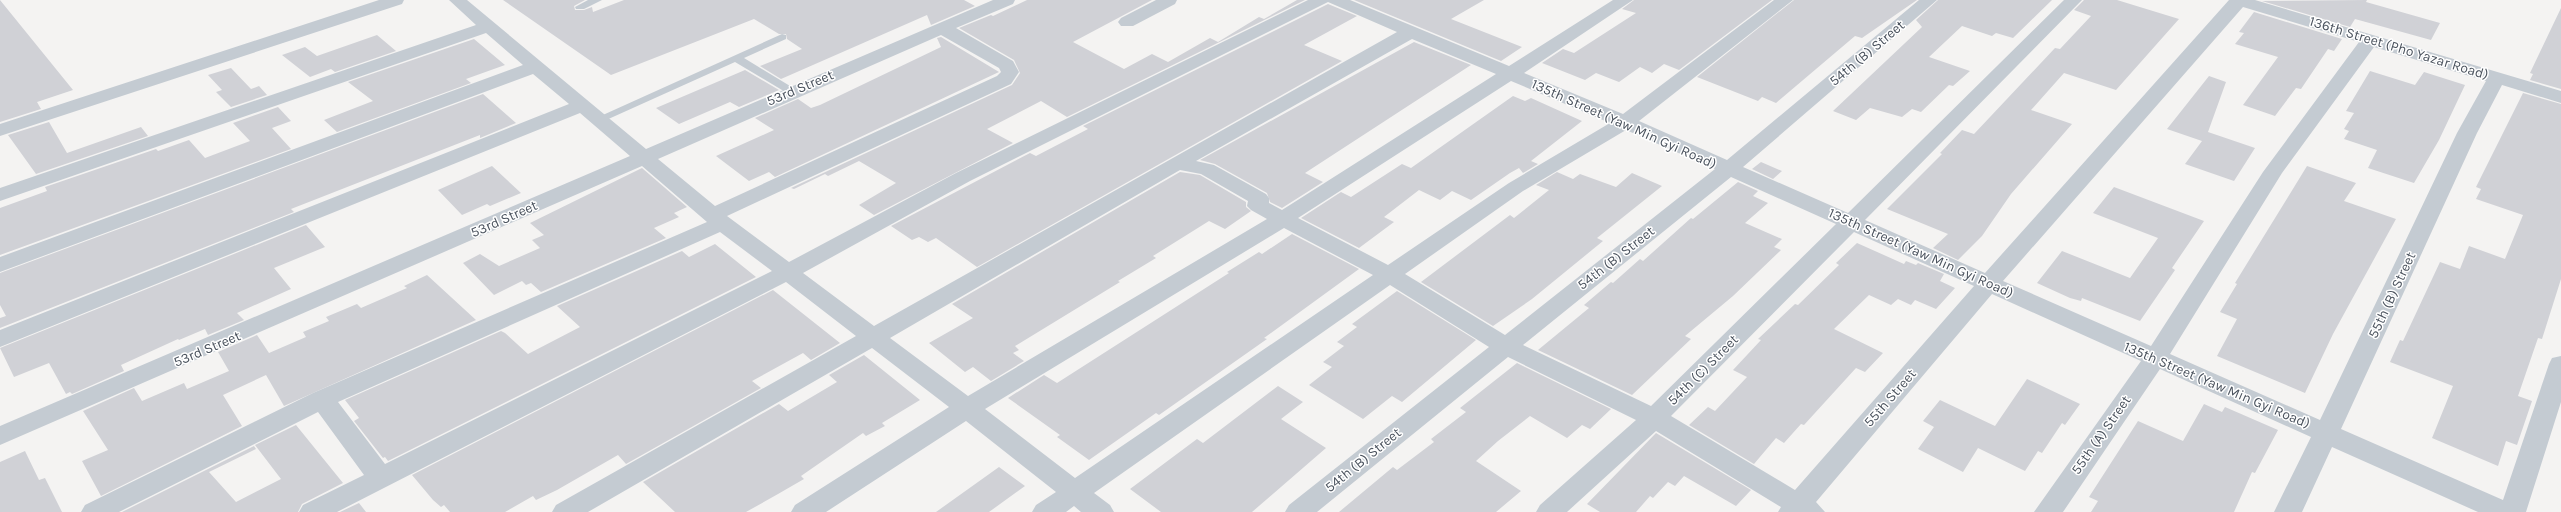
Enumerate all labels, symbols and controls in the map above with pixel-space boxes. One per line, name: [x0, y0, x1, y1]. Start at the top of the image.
street label: 136th Street (Pho Yazar Road): [2307, 13, 2491, 83]
street label: 54th (B) Street: [1826, 17, 1908, 89]
street label: 53rd Street: [764, 66, 836, 110]
street label: 135th Street (Yaw Min Gyi Road): [1529, 75, 1719, 173]
street label: 53rd Street: [468, 197, 540, 241]
street label: 135th Street (Yaw Min Gyi Road): [1826, 204, 2016, 302]
street label: 54th (B) Street: [1574, 223, 1658, 293]
street label: 55th (B) Street: [2365, 249, 2419, 341]
street label: 53rd Street: [171, 327, 243, 371]
street label: 54th (C) Street: [1664, 331, 1742, 409]
street label: 135th Street (Yaw Min Gyi Road): [2121, 338, 2313, 432]
street label: 55th Street: [1860, 366, 1920, 430]
street label: 55th (A) Street: [2067, 392, 2135, 478]
street label: 54th (B) Street: [1321, 424, 1405, 496]

